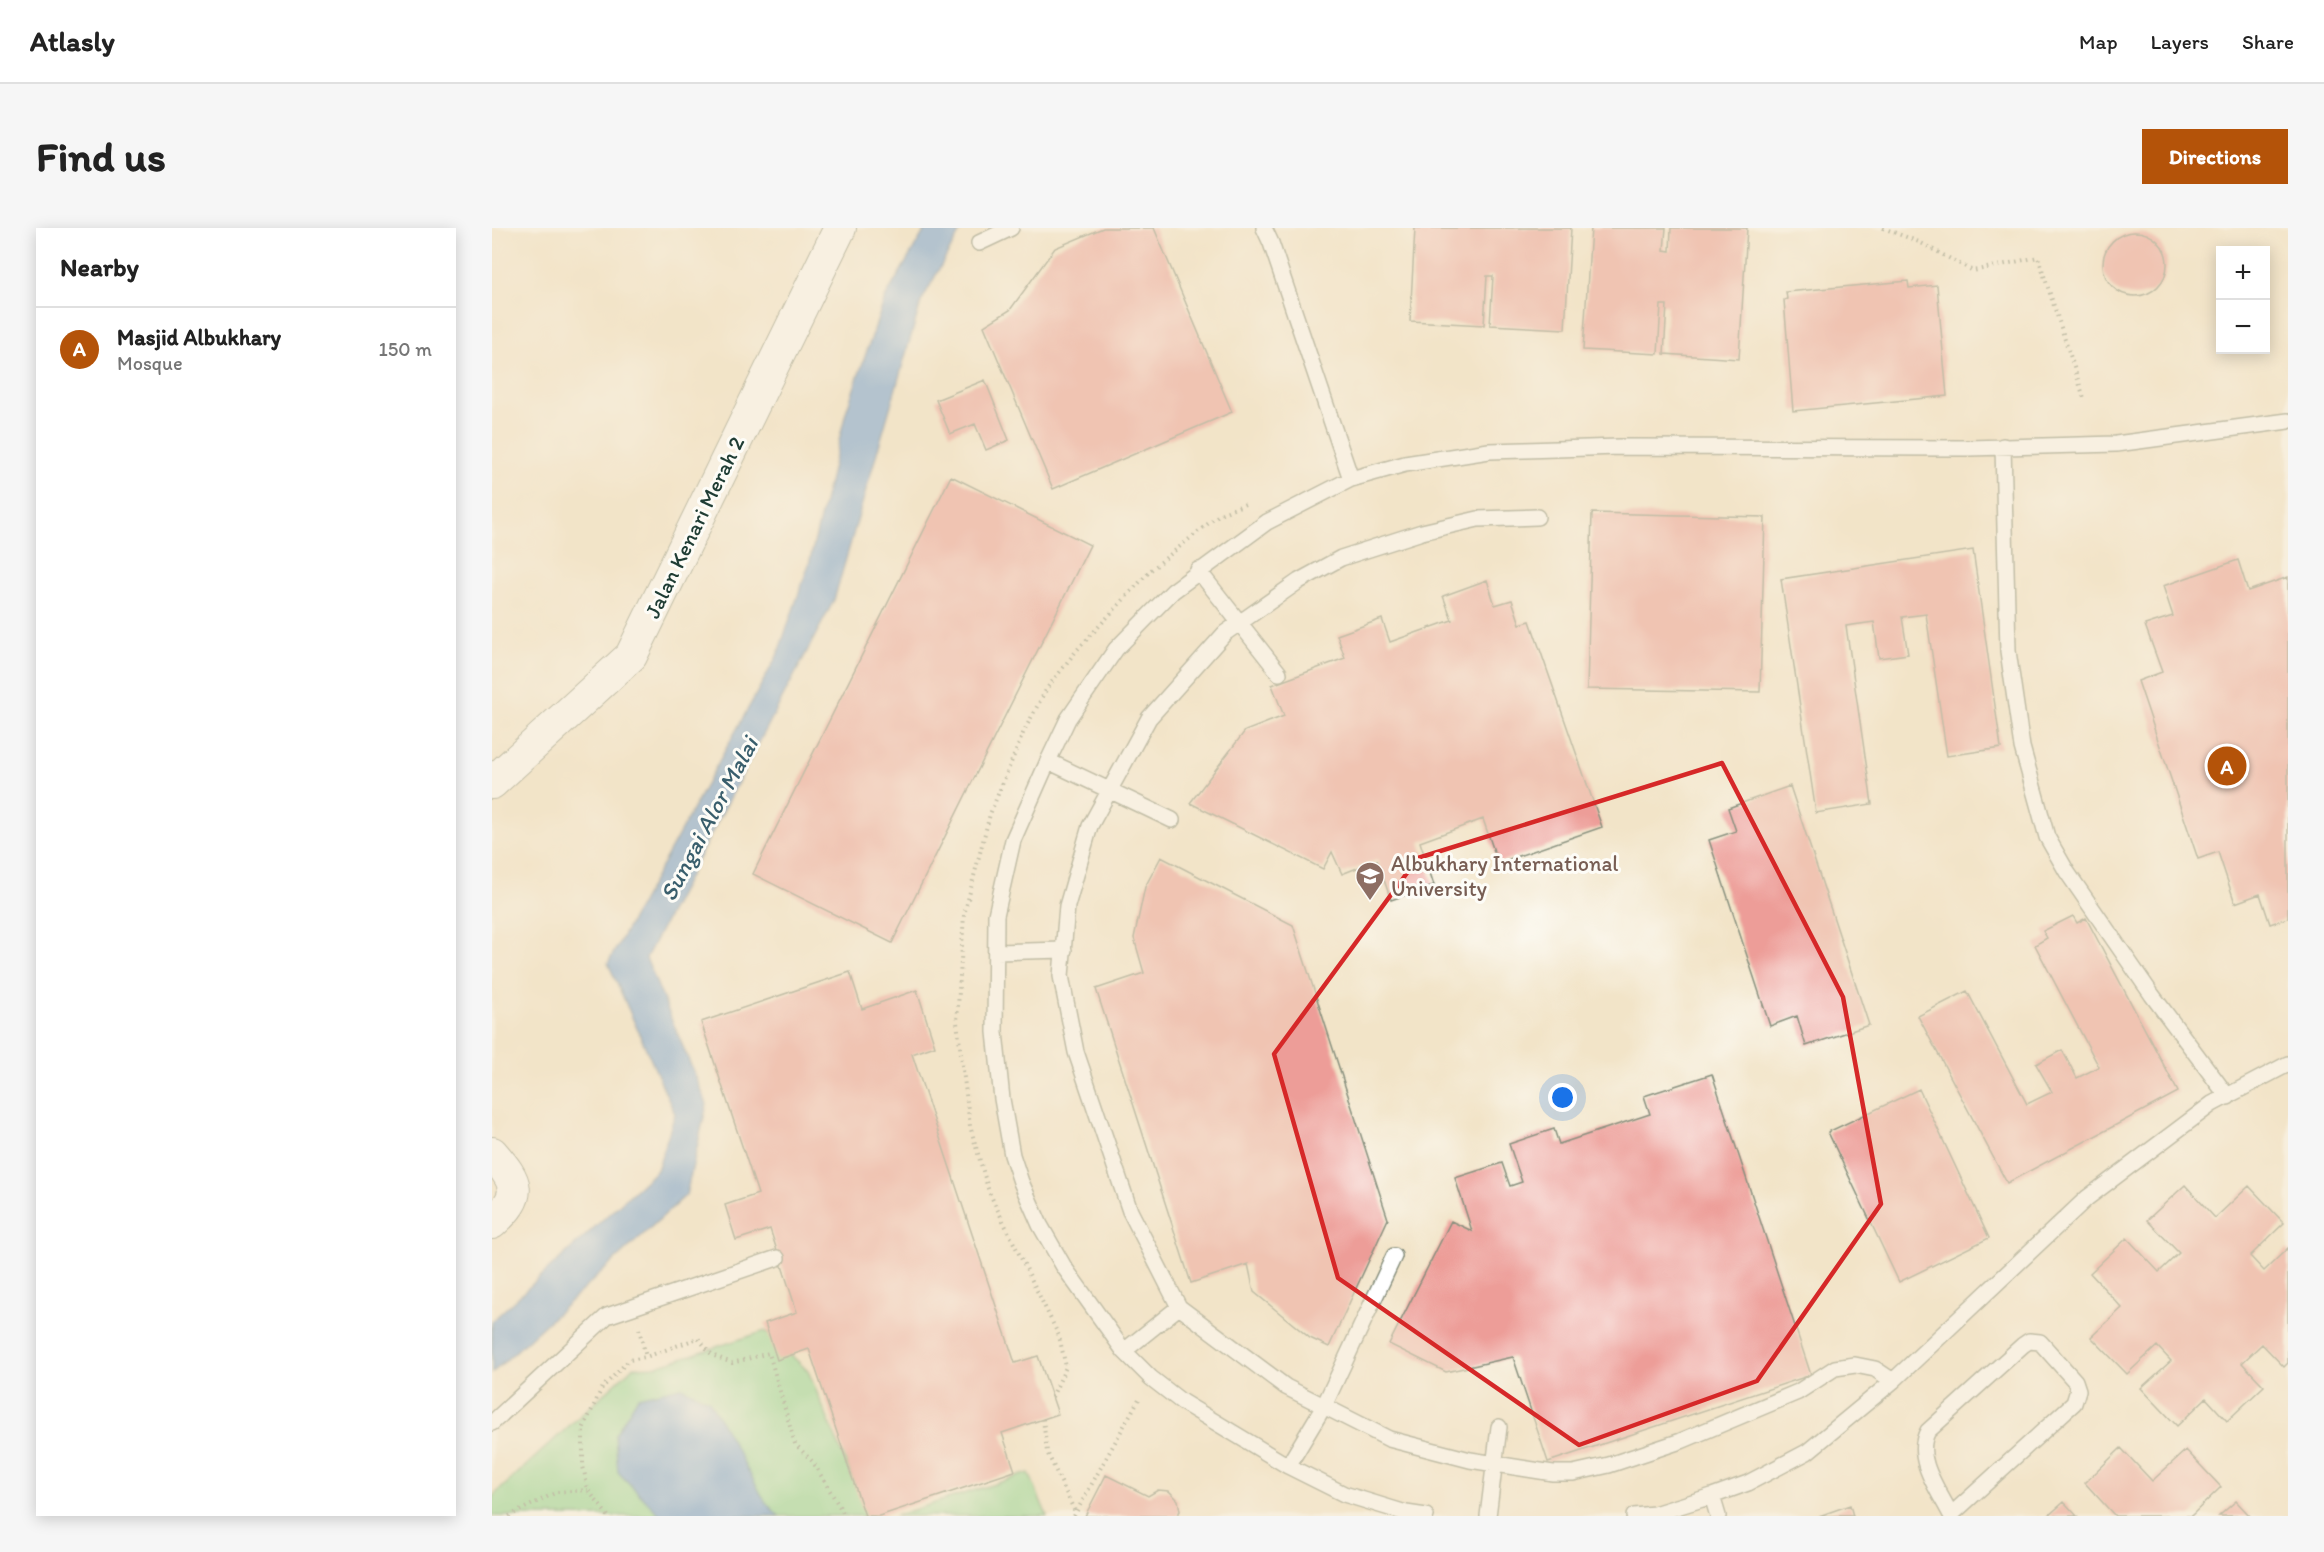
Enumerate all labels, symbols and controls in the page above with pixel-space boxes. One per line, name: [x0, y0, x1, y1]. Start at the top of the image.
text: Atlasly: [30, 24, 115, 58]
text: Map: [2079, 29, 2118, 54]
text: Layers: [2151, 29, 2209, 54]
text: Share: [2242, 29, 2294, 54]
button: Directions: [2142, 129, 2288, 184]
text: Find us: [36, 131, 166, 182]
map controls: [2216, 246, 2270, 354]
button: +: [2216, 246, 2270, 300]
text: Nearby: [60, 251, 139, 283]
button: −: [2216, 300, 2270, 354]
text: Masjid Albukhary: [117, 324, 281, 351]
text: A: [73, 337, 86, 361]
text: 150 m: [379, 337, 432, 361]
text: Mosque: [117, 351, 183, 375]
street label: Jalan Kenari Merah 2: [639, 432, 750, 623]
water label: Sungai Alor Malai: [653, 729, 765, 906]
pin: A: [2208, 744, 2246, 788]
place label: Albukhary International University: [1391, 850, 1619, 902]
school or university icon: Albukhary International University: [1354, 860, 1386, 902]
your location: [1548, 1083, 1577, 1112]

